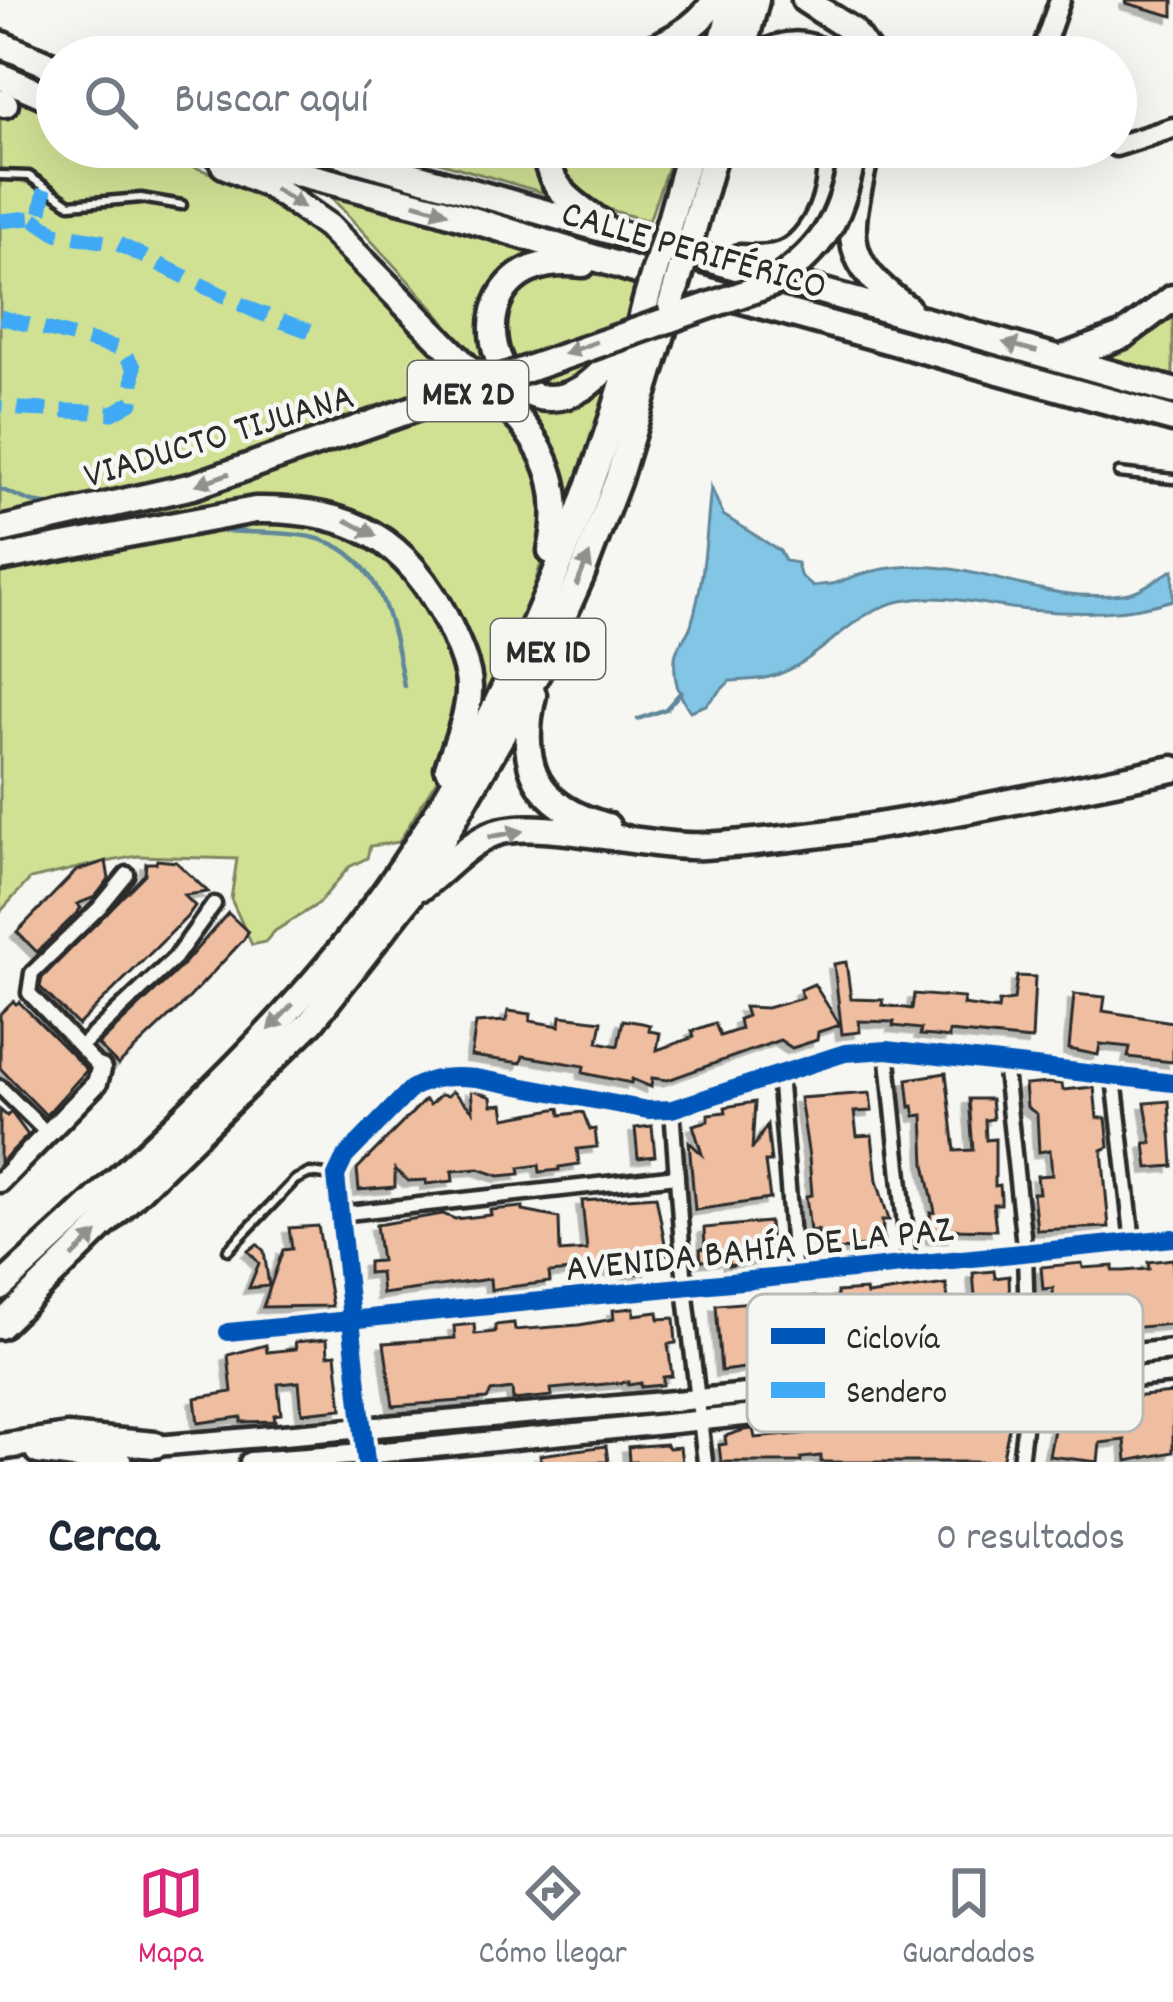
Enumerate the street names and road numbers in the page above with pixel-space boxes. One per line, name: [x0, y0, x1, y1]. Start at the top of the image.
street label: CALLE PERIFÉRICO: [554, 189, 832, 317]
road number: MEX 2D: [408, 361, 528, 421]
street label: VIADUCTO TIJUANA: [78, 372, 362, 506]
road number: MEX 1D: [491, 619, 605, 679]
street label: AVENIDA BAHÍA DE LA PAZ: [563, 1205, 957, 1300]

